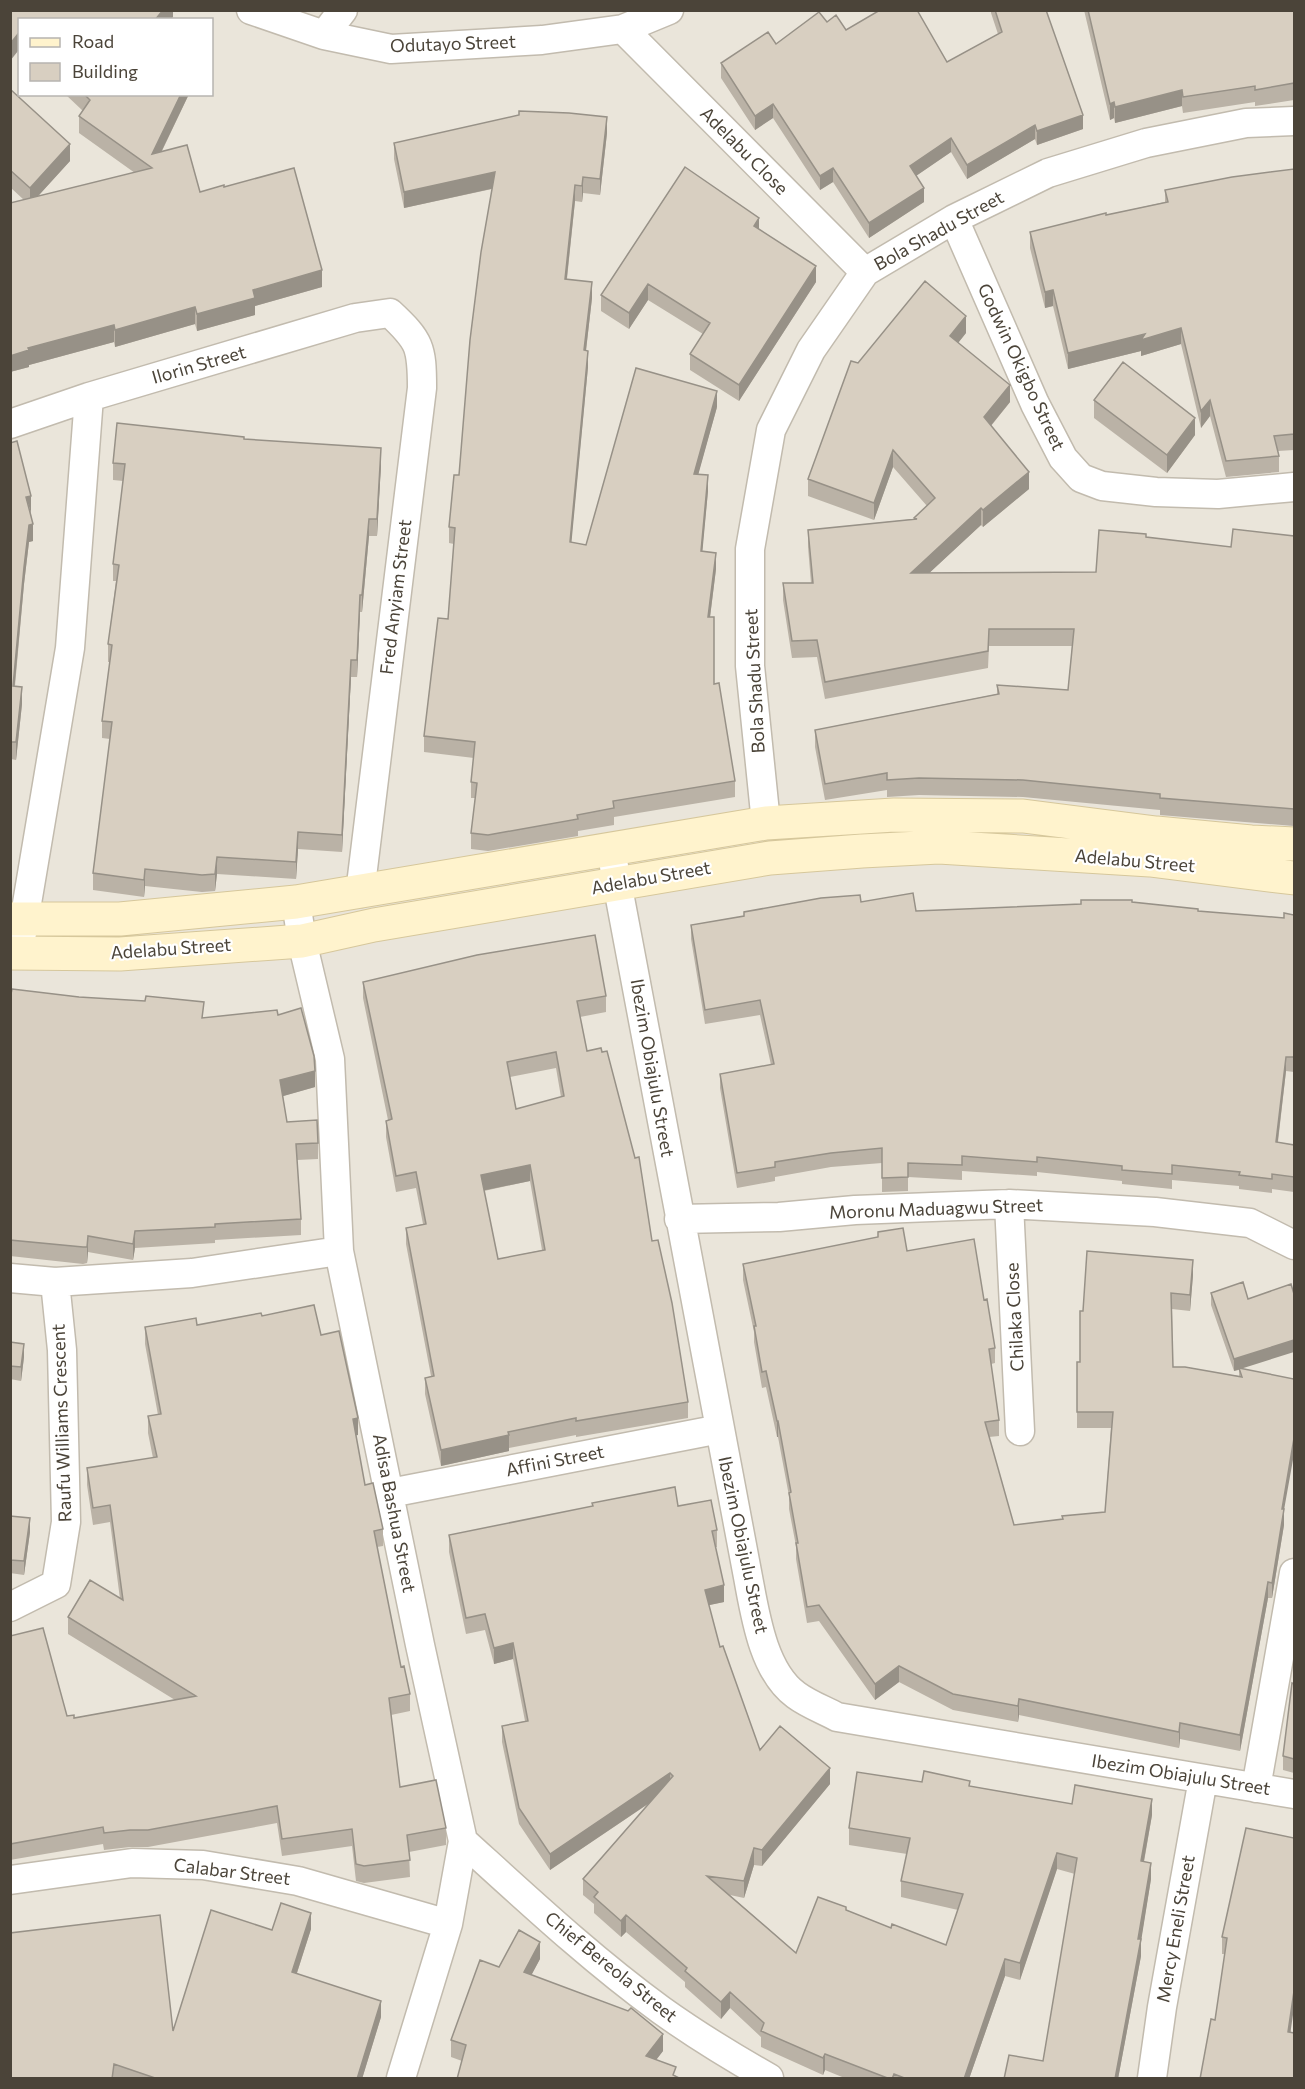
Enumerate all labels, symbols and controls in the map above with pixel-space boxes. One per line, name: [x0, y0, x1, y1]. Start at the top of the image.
legend: [18, 18, 213, 96]
text: Road: [72, 30, 114, 52]
street label: Odutayo Street: [390, 30, 516, 56]
text: Building: [72, 60, 138, 82]
street label: Adelabu Close: [696, 102, 793, 199]
street label: Bola Shadu Street: [870, 185, 1007, 275]
street label: Godwin Okigbo Street: [974, 280, 1070, 454]
street label: Ilorin Street: [149, 340, 248, 388]
street label: Fred Anyiam Street: [375, 518, 415, 676]
street label: Bola Shadu Street: [739, 608, 769, 754]
street label: Adelabu Street: [1074, 844, 1196, 876]
street label: Adelabu Street: [589, 856, 712, 898]
street label: Adelabu Street: [110, 933, 232, 963]
street label: Ibezim Obiajulu Street: [626, 977, 680, 1159]
street label: Moronu Maduagwu Street: [829, 1193, 1043, 1223]
street label: Chilaka Close: [1000, 1262, 1028, 1372]
street label: Raufu Williams Crescent: [47, 1323, 75, 1523]
street label: Adisa Bashua Street: [369, 1431, 421, 1594]
street label: Affini Street: [504, 1440, 606, 1480]
street label: Ibezim Obiajulu Street: [714, 1454, 774, 1636]
street label: Ibezim Obiajulu Street: [1090, 1749, 1272, 1799]
street label: Calabar Street: [173, 1853, 292, 1889]
street label: Mercy Eneli Street: [1151, 1853, 1199, 2004]
street label: Chief Bereola Street: [541, 1906, 682, 2026]

